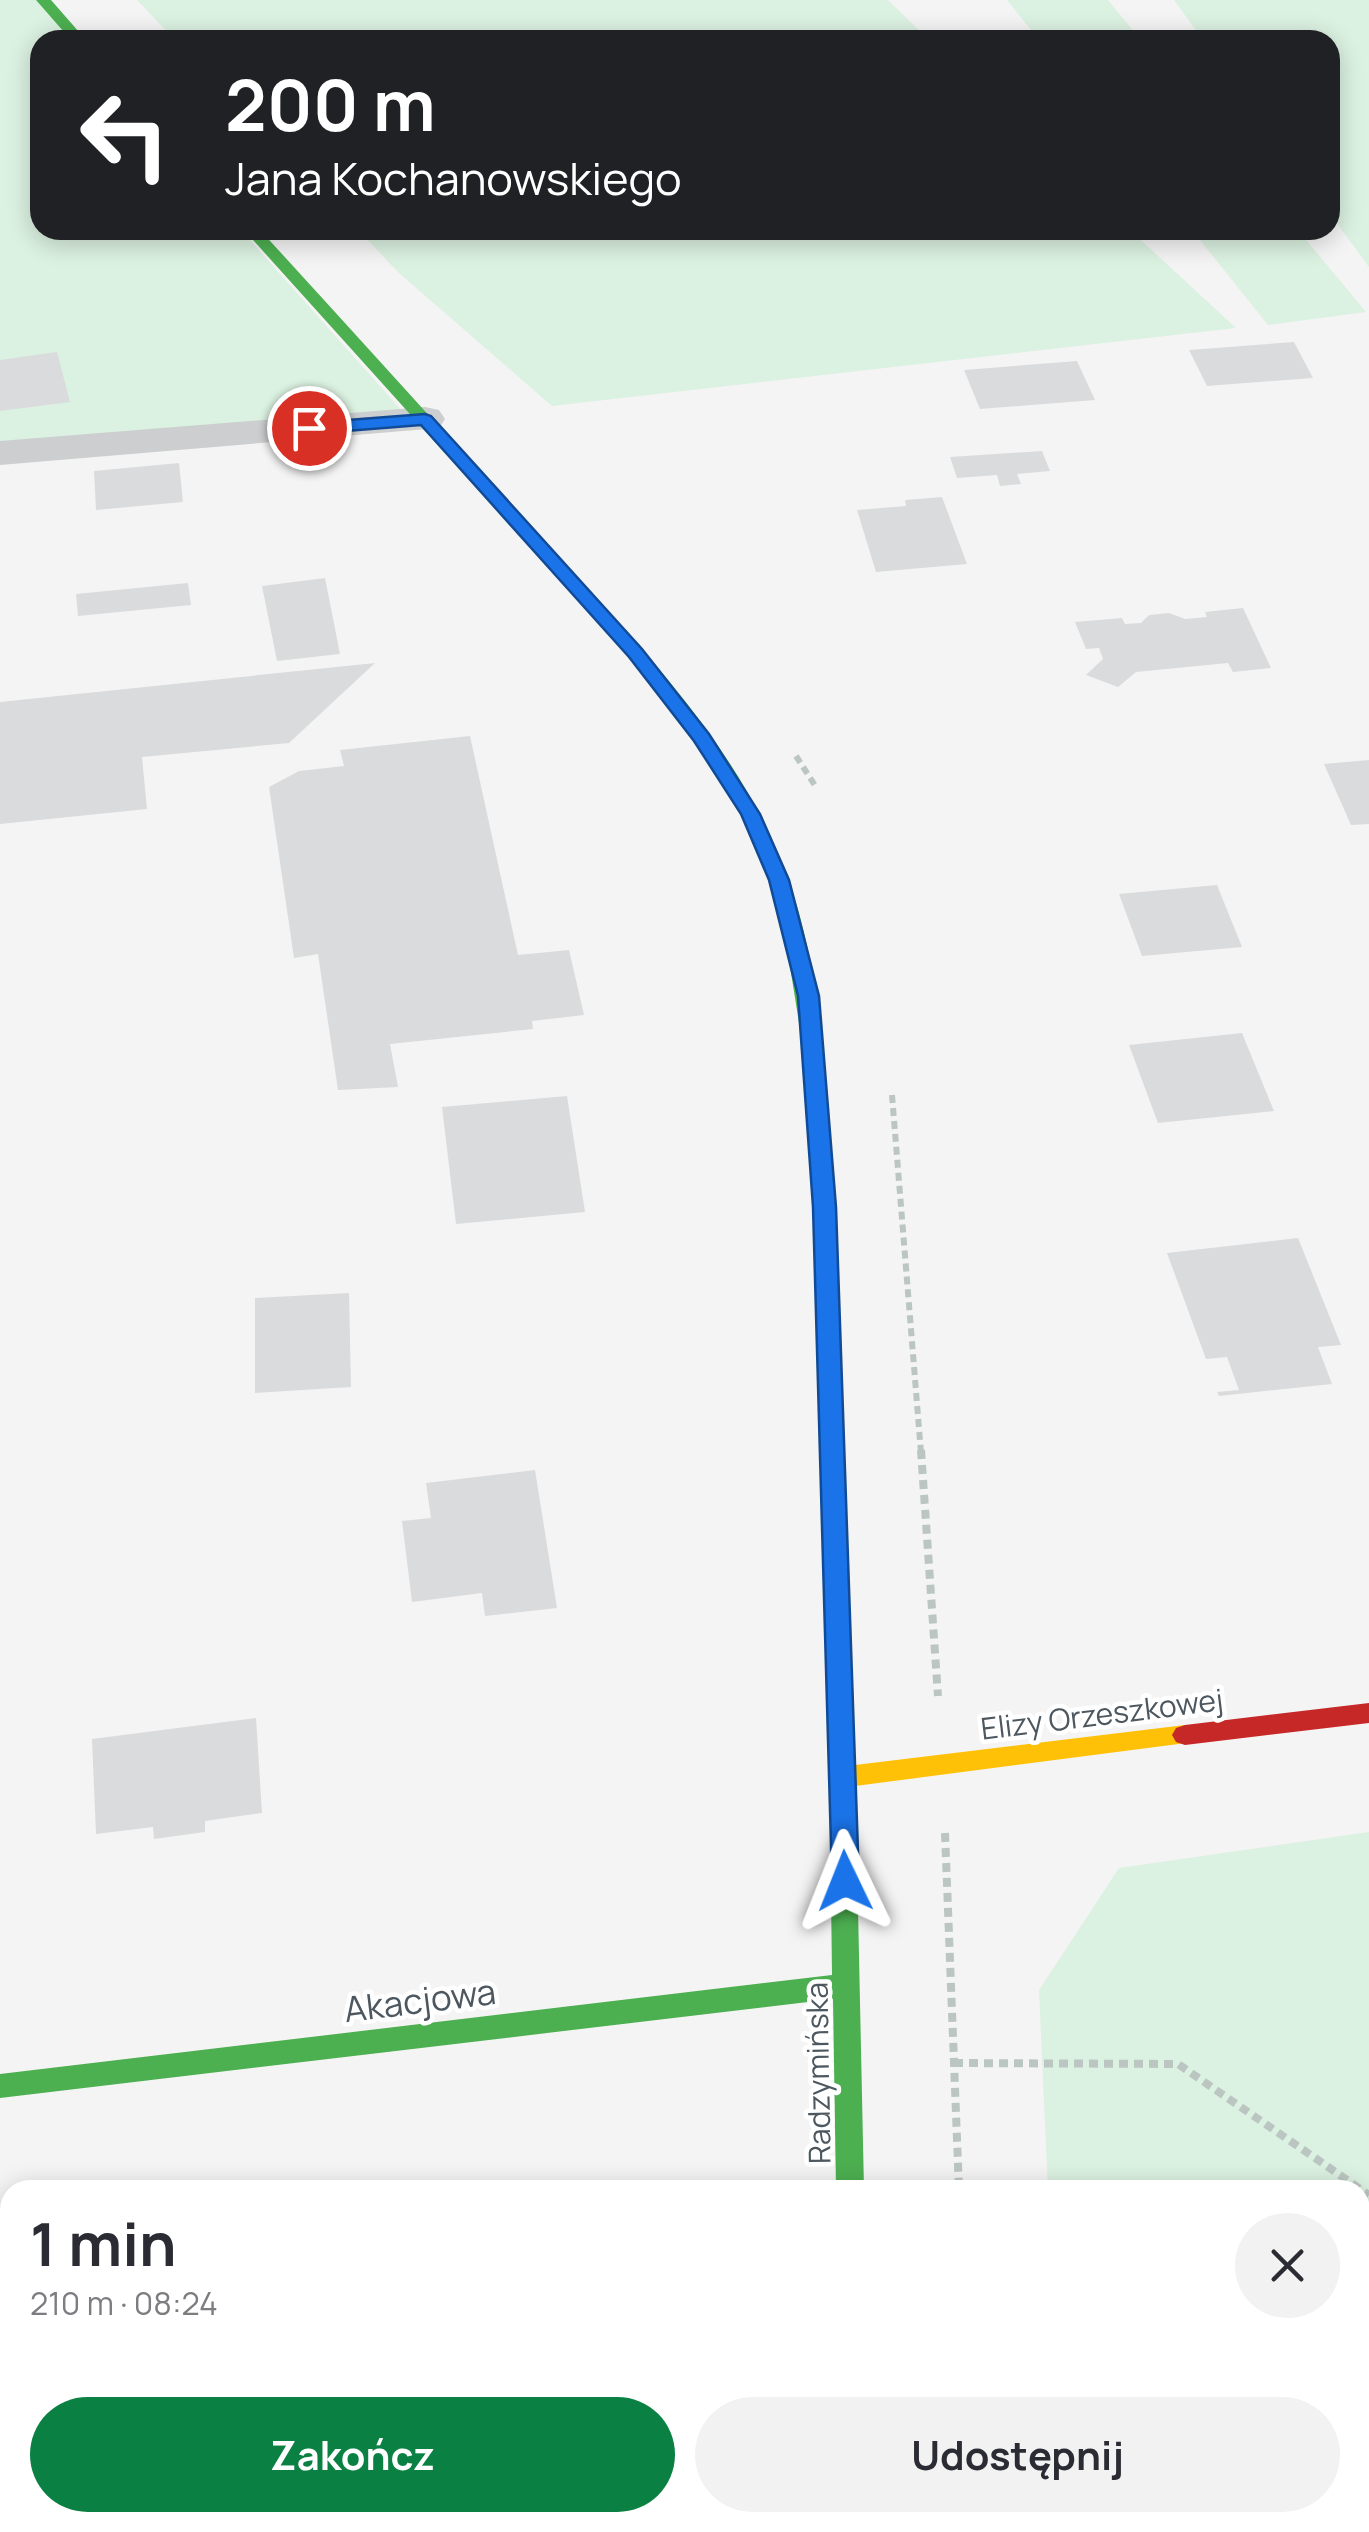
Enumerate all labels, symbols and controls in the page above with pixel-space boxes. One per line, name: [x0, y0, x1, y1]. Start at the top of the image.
text: 200 m: [225, 56, 436, 152]
icon: left: [60, 70, 190, 200]
text: Jana Kochanowskiego: [225, 147, 682, 209]
pin: [267, 386, 352, 471]
icon: arrive: [282, 401, 337, 456]
street label: Elizy Orzeszkowej: [978, 1678, 1225, 1749]
position arrow: [793, 1829, 897, 1933]
street label: Akacjowa: [341, 1967, 498, 2033]
street label: Radzymińska: [795, 1982, 840, 2164]
text: 1 min: [30, 2202, 177, 2284]
button: close: [1235, 2213, 1340, 2318]
text: 210 m · 08:24: [30, 2281, 218, 2325]
button: Zakończ: [30, 2397, 675, 2512]
button: Udostępnij: [695, 2397, 1340, 2512]

